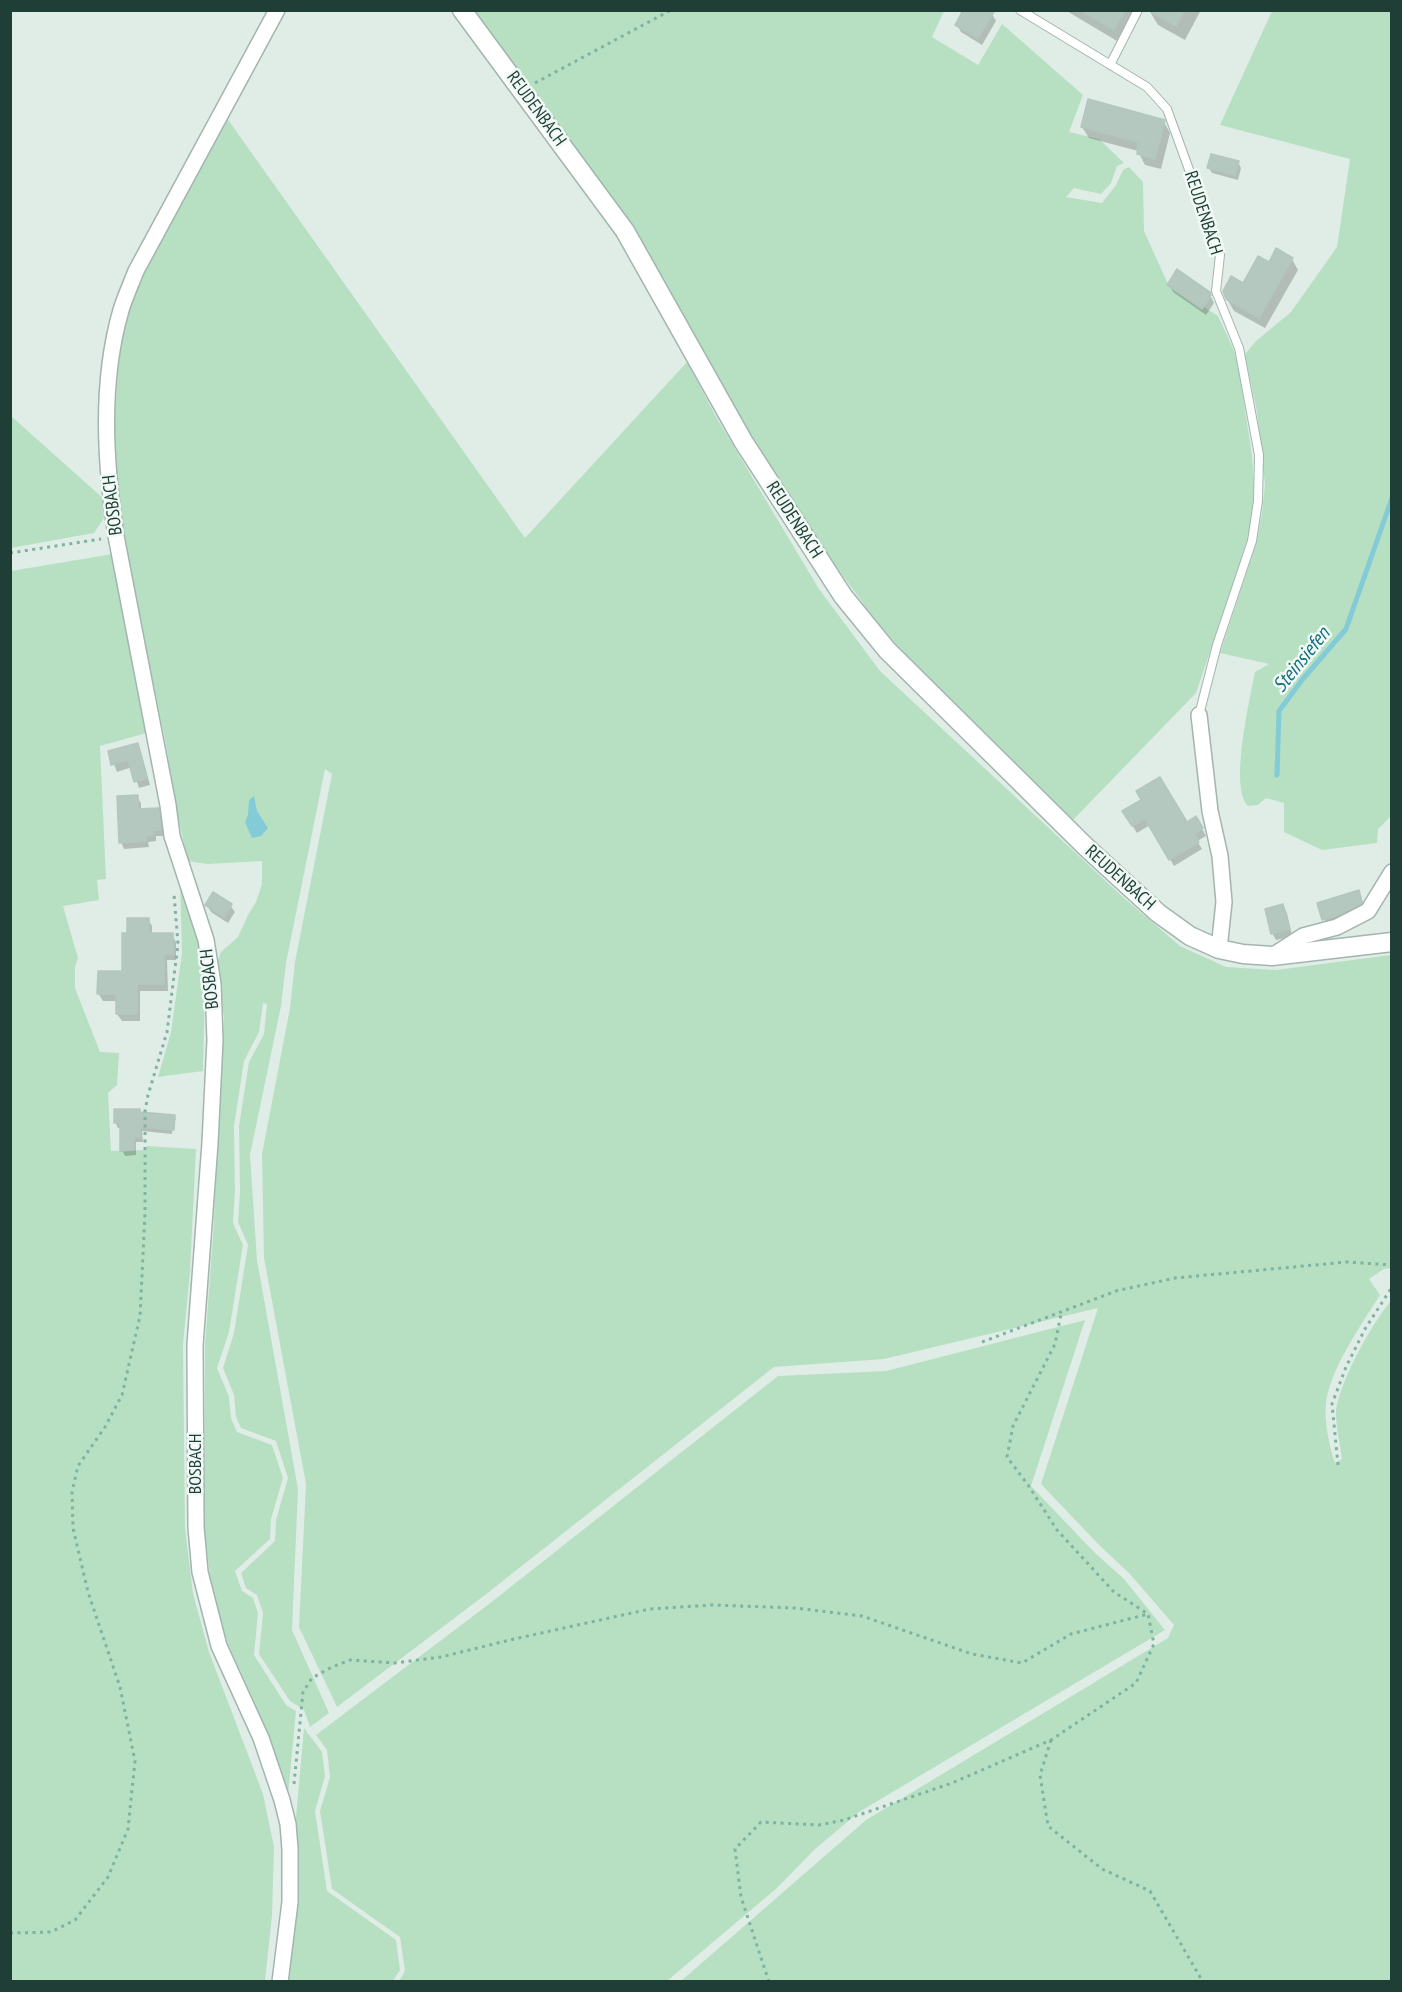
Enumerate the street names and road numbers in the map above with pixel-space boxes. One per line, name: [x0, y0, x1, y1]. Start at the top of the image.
street label: REUDENBACH: [502, 67, 570, 151]
street label: REUDENBACH: [1179, 168, 1227, 258]
street label: BOSBACH: [99, 474, 127, 536]
street label: REUDENBACH: [761, 478, 827, 562]
street label: REUDENBACH: [1080, 841, 1160, 915]
street label: BOSBACH: [196, 948, 224, 1010]
street label: BOSBACH: [185, 1434, 207, 1494]

